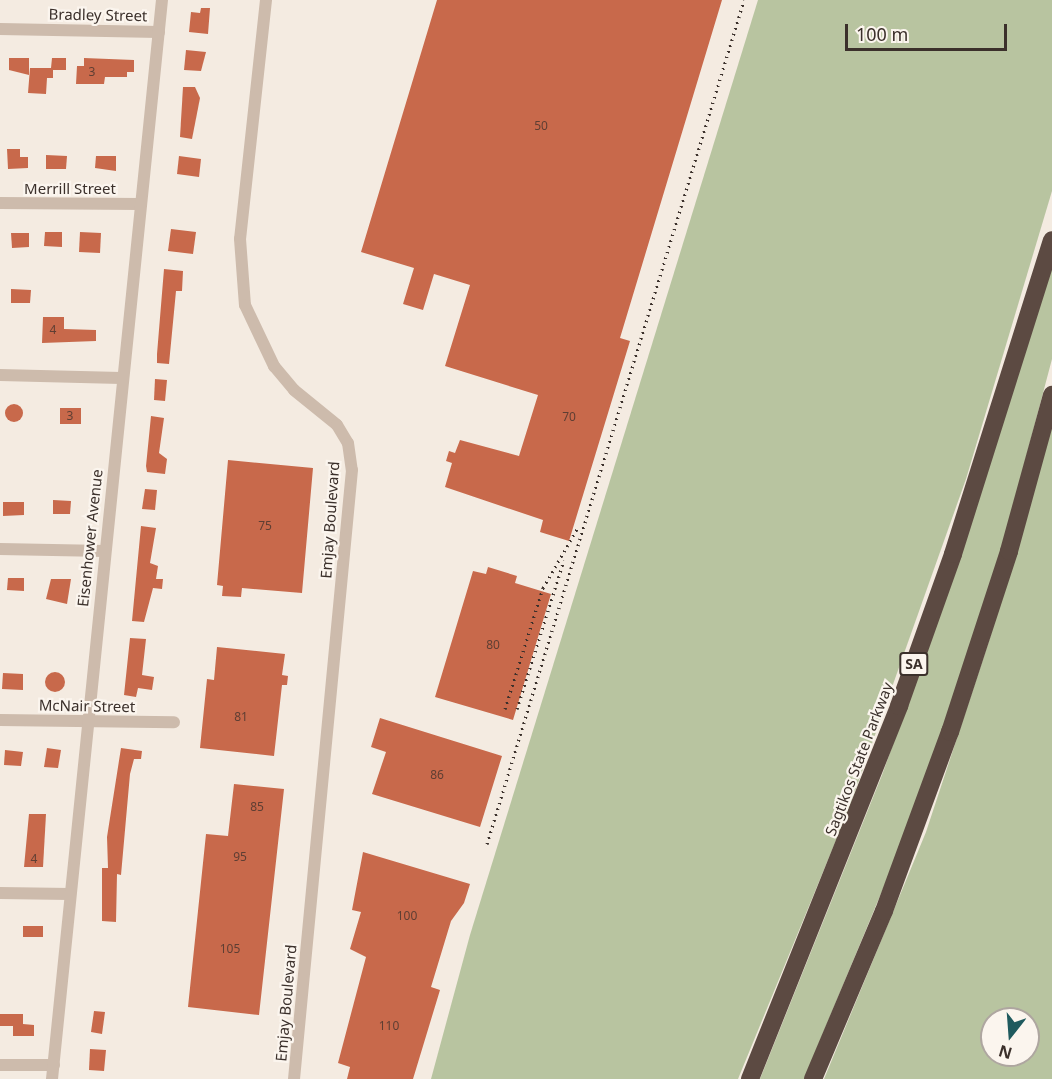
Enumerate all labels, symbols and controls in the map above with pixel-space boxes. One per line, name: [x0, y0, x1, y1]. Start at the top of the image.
street label: Bradley Street: [48, 5, 148, 25]
scale bar: [848, 12, 1010, 50]
text: 100 m: [856, 22, 908, 46]
house number: 3: [89, 65, 95, 79]
house number: 50: [534, 119, 548, 133]
street label: Merrill Street: [24, 180, 116, 198]
house number: 4: [50, 323, 56, 337]
house number: 3: [67, 409, 73, 423]
house number: 70: [562, 410, 576, 424]
street label: Emjay Boulevard: [317, 461, 343, 579]
street label: Eisenhower Avenue: [74, 468, 106, 608]
house number: 75: [258, 519, 272, 533]
house number: 80: [486, 638, 500, 652]
road number: SA: [899, 653, 929, 675]
street label: Sagtikos State Parkway: [821, 680, 897, 838]
street label: McNair Street: [39, 696, 135, 716]
house number: 81: [234, 710, 248, 724]
house number: 86: [430, 768, 444, 782]
house number: 85: [250, 800, 264, 814]
house number: 95: [233, 850, 247, 864]
house number: 4: [31, 852, 37, 866]
house number: 100: [397, 909, 417, 923]
house number: 105: [220, 942, 240, 956]
street label: Emjay Boulevard: [272, 944, 300, 1062]
north arrow: [980, 1007, 1040, 1067]
house number: 110: [379, 1019, 399, 1033]
text: N: [996, 1040, 1015, 1065]

